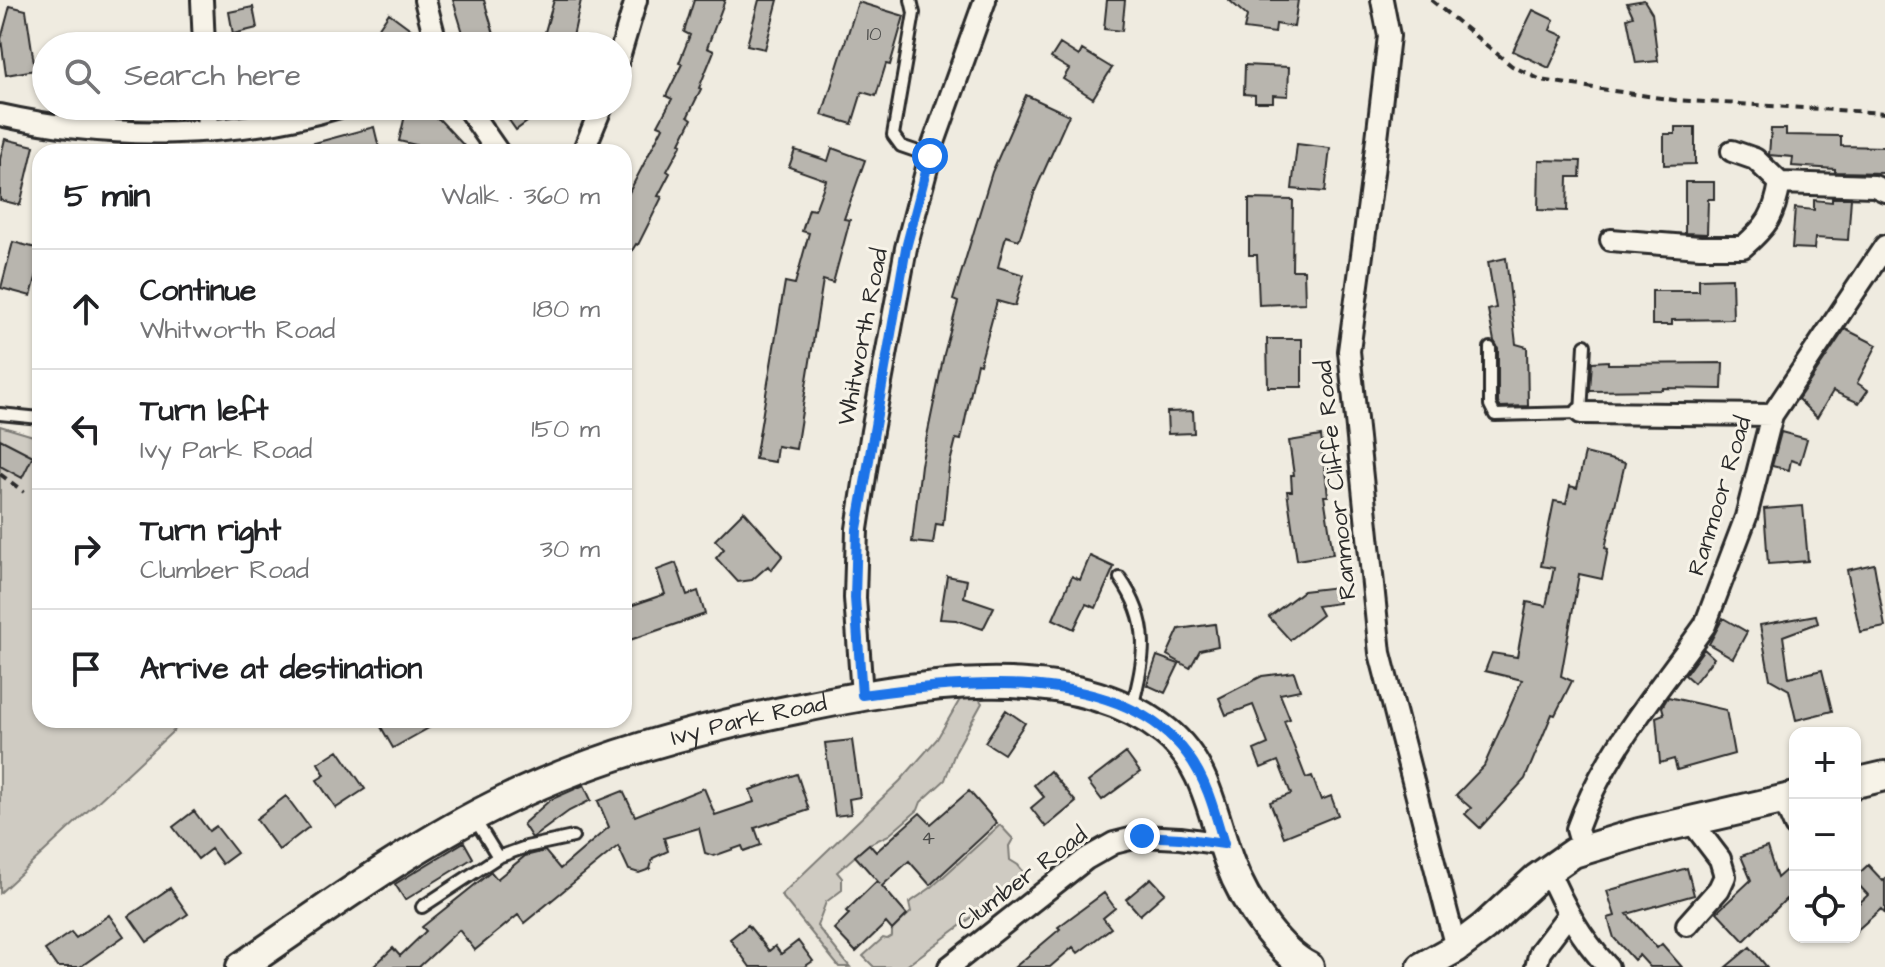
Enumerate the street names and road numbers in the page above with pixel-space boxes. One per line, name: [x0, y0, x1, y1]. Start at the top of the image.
street label: Whitworth Road: [829, 245, 897, 429]
street label: Ranmoor Cliffe Road: [1307, 359, 1365, 601]
street label: Ranmoor Road: [1680, 412, 1760, 580]
street label: Ivy Park Road: [667, 686, 830, 755]
street label: Clumber Road: [949, 818, 1095, 940]

